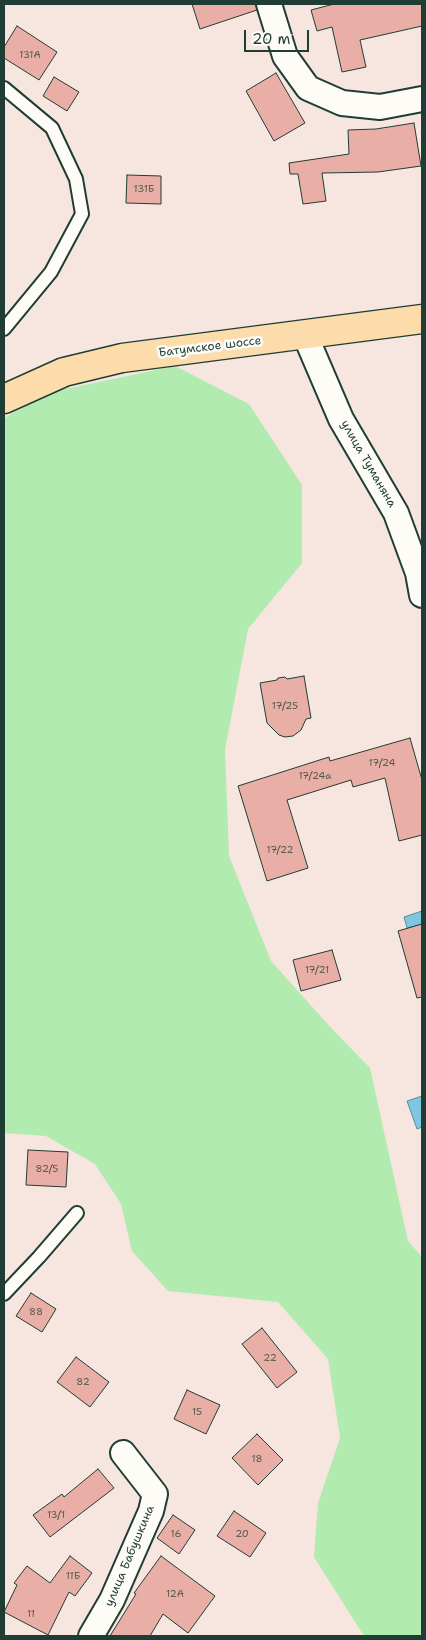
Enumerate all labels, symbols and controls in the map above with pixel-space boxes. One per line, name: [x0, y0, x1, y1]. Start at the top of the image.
scale bar: [246, 20, 311, 52]
text: 20 m: [252, 29, 291, 49]
house number: 131А: [19, 49, 41, 61]
house number: 131Б: [134, 183, 154, 195]
street label: Батумское шоссе: [158, 334, 262, 360]
street label: улица Туманяна: [337, 418, 399, 510]
house number: 17/25: [272, 700, 298, 712]
house number: 17/24: [369, 757, 395, 769]
house number: 17/24а: [298, 770, 332, 782]
house number: 17/22: [266, 844, 294, 856]
house number: 17/21: [305, 964, 329, 976]
house number: 82/5: [36, 1163, 58, 1175]
house number: 88: [29, 1306, 43, 1318]
house number: 22: [263, 1352, 277, 1364]
house number: 82: [76, 1376, 90, 1388]
house number: 15: [192, 1406, 202, 1418]
house number: 18: [251, 1453, 263, 1465]
street label: улица Бабушкина: [102, 1503, 158, 1609]
house number: 13/1: [47, 1509, 65, 1521]
house number: 16: [171, 1528, 181, 1540]
house number: 20: [235, 1528, 249, 1540]
house number: 11Б: [66, 1570, 80, 1582]
house number: 12А: [166, 1588, 184, 1600]
house number: 11: [27, 1608, 35, 1620]

